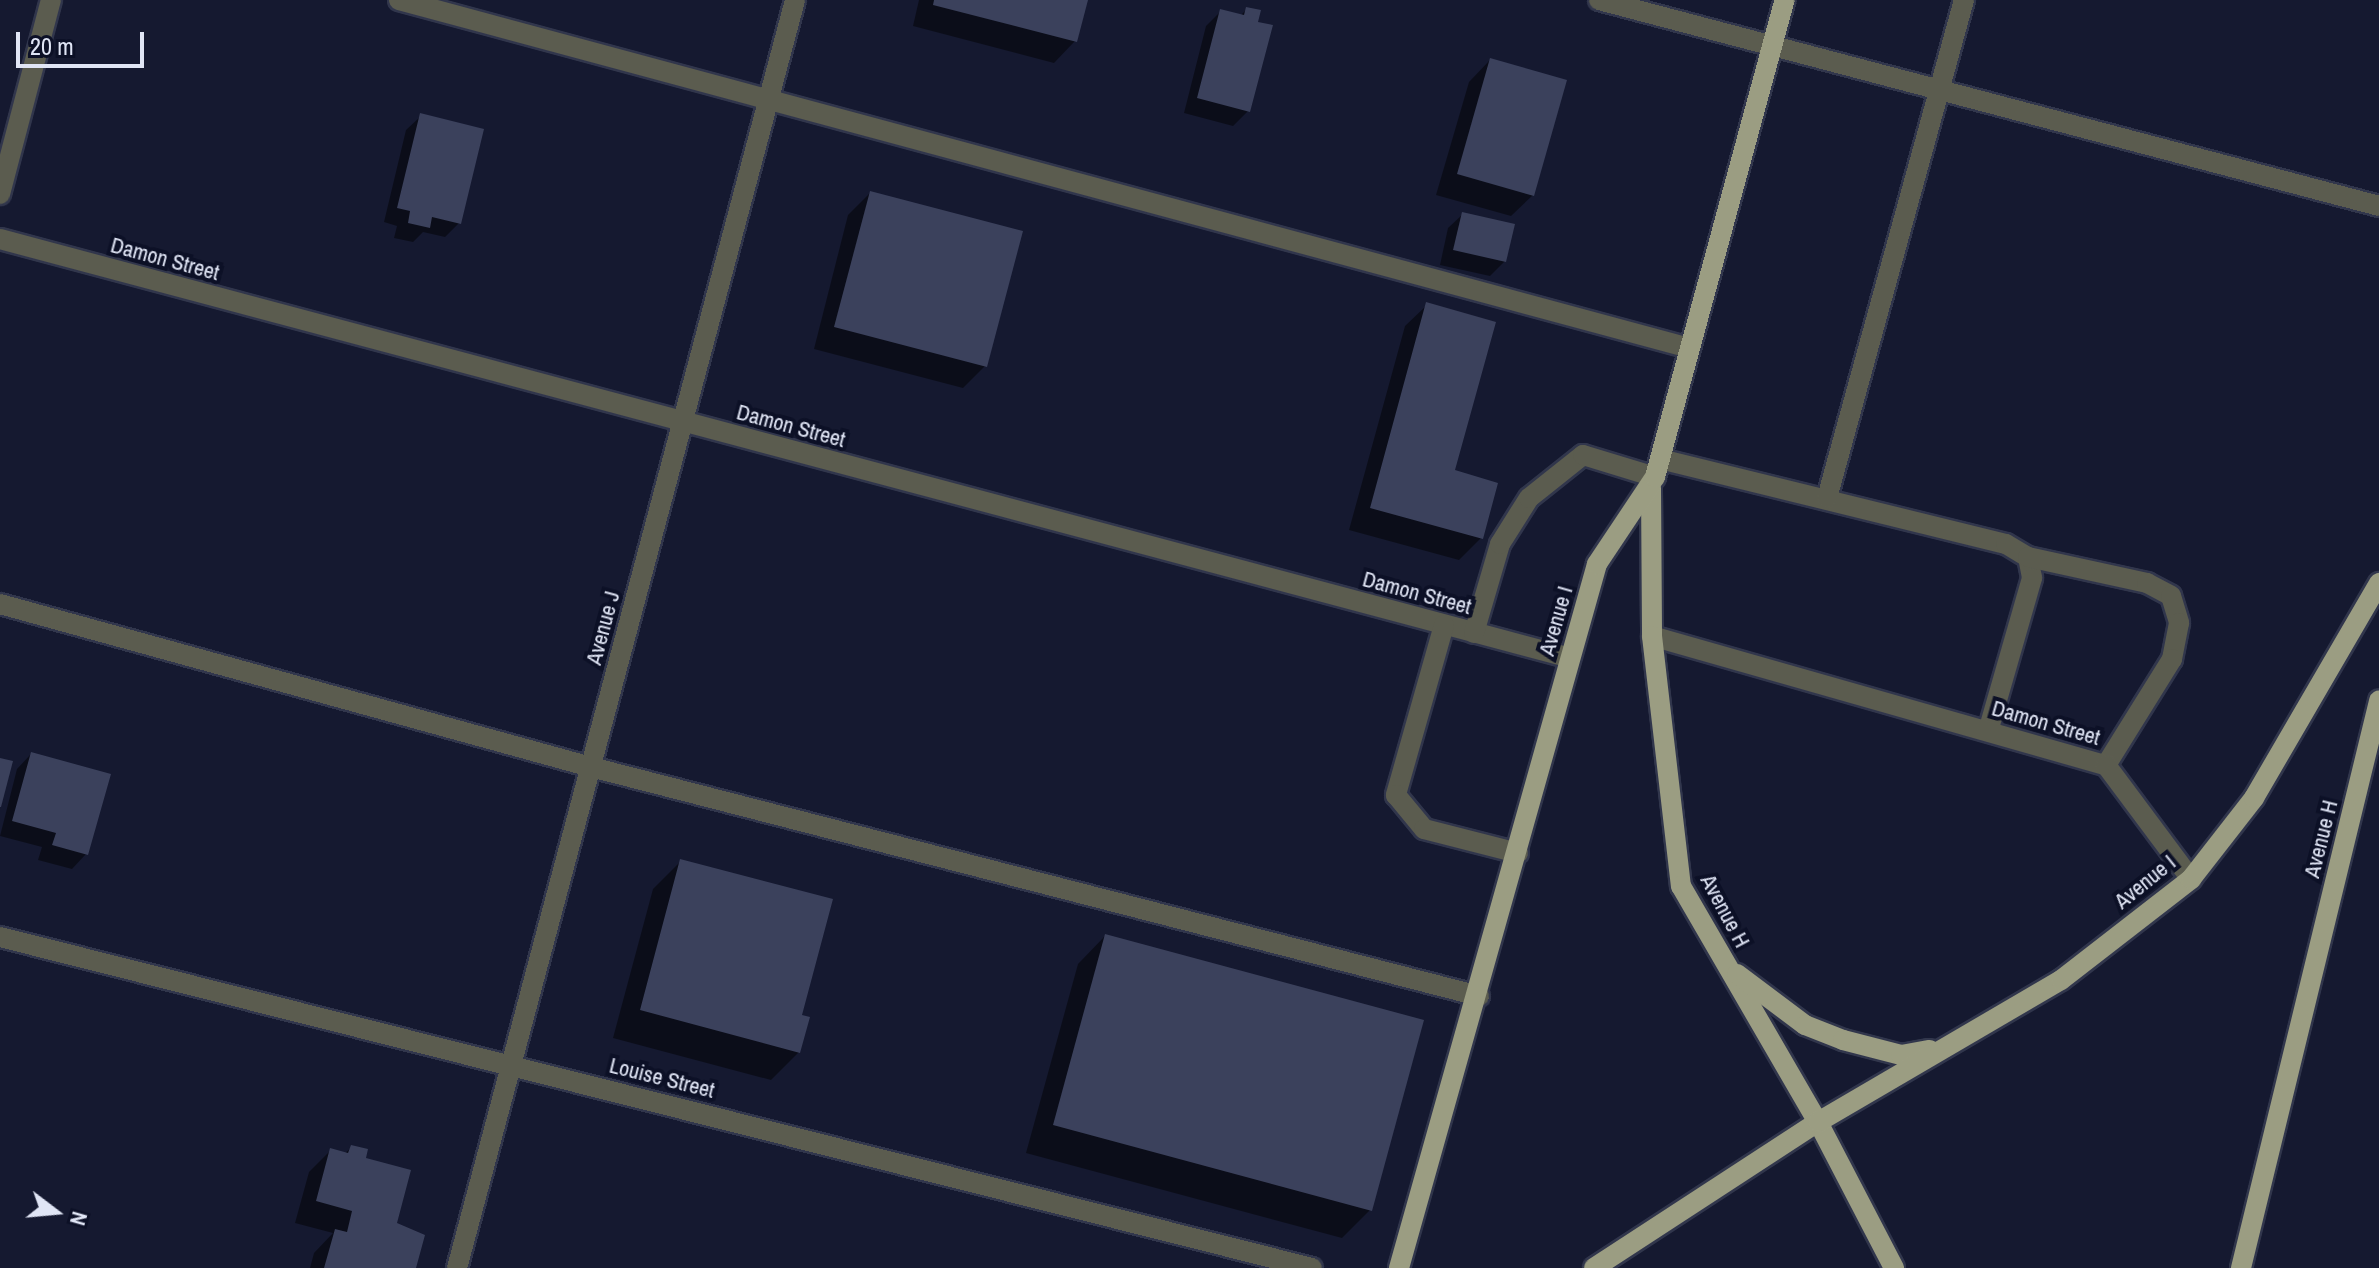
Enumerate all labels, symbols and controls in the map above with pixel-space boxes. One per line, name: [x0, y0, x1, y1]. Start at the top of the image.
scale bar: [20, 16, 148, 66]
text: 20 m: [30, 30, 74, 62]
street label: Damon Street: [108, 232, 222, 286]
street label: Damon Street: [734, 399, 848, 453]
street label: Damon Street: [1360, 566, 1474, 620]
street label: Avenue I: [1534, 583, 1578, 659]
street label: Avenue J: [581, 588, 625, 668]
street label: Damon Street: [1989, 695, 2103, 751]
street label: Avenue H: [2299, 798, 2343, 880]
street label: Avenue I: [2109, 849, 2181, 915]
street label: Avenue H: [1695, 870, 1755, 952]
street label: Louise Street: [607, 1052, 717, 1104]
north arrow: [16, 1172, 96, 1252]
text: N: [63, 1208, 95, 1229]

